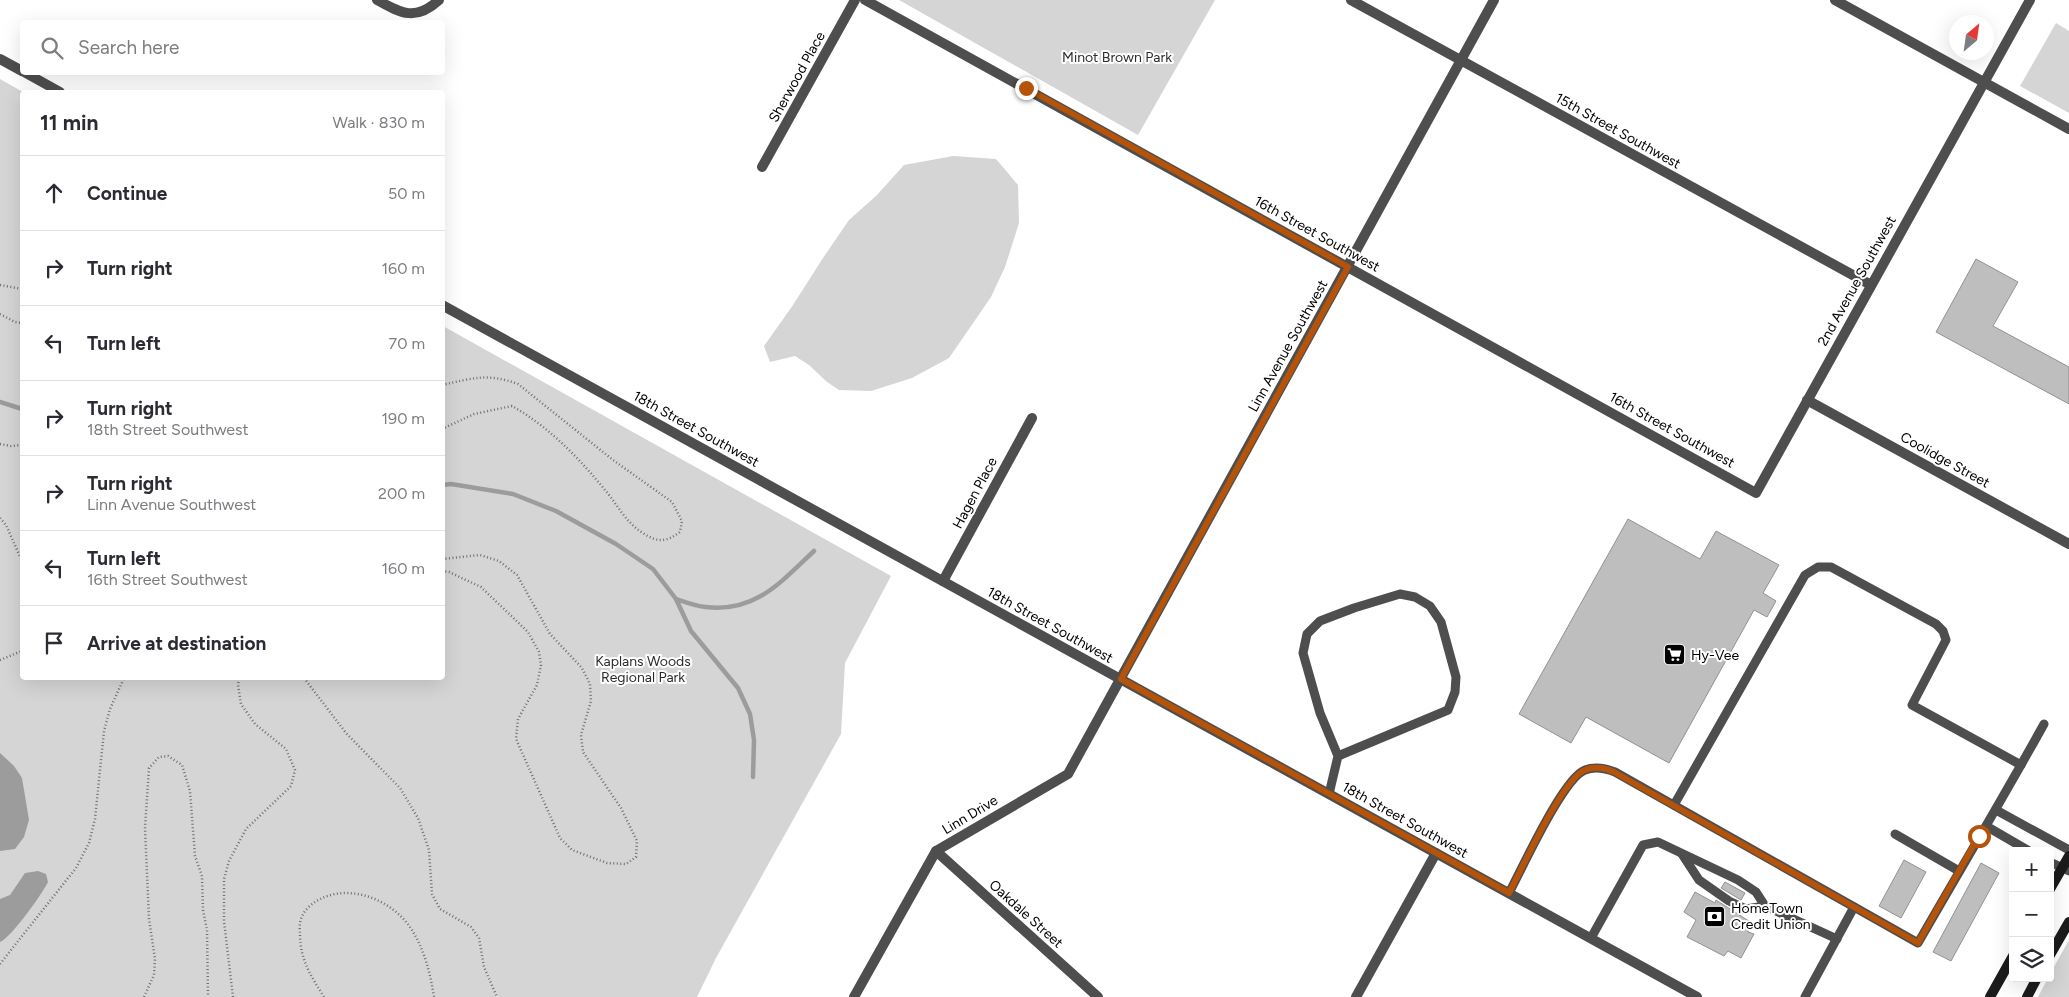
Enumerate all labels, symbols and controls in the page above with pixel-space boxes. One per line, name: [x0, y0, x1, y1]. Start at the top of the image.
north arrow: [1949, 15, 1994, 60]
search box: [20, 20, 445, 75]
street label: Sherwood Place: [765, 28, 829, 125]
icon: search: [38, 34, 66, 62]
text: Search here: [78, 36, 180, 59]
park label: Minot Brown Park: [1062, 49, 1172, 66]
route end: [1015, 77, 1038, 100]
street label: 15th Street Southwest: [1552, 89, 1684, 173]
text: 11 min: [40, 110, 98, 135]
text: Walk · 830 m: [333, 113, 425, 132]
icon: ahead: [40, 179, 68, 207]
text: Continue: [87, 182, 167, 205]
text: 50 m: [388, 184, 425, 203]
street label: 16th Street Southwest: [1251, 192, 1383, 276]
street label: 2nd Avenue Southwest: [1814, 213, 1900, 349]
icon: right: [40, 254, 68, 282]
text: Turn right: [87, 257, 173, 280]
text: 160 m: [382, 259, 425, 278]
street label: Linn Avenue Southwest: [1245, 277, 1331, 415]
icon: left: [40, 329, 68, 357]
text: Turn left: [87, 332, 161, 355]
text: 70 m: [389, 334, 425, 353]
street label: 18th Street Southwest: [630, 387, 762, 471]
street label: 16th Street Southwest: [1606, 388, 1738, 472]
text: Turn right: [87, 397, 173, 420]
icon: right: [40, 404, 68, 432]
text: 190 m: [382, 409, 425, 428]
text: 18th Street Southwest: [87, 420, 249, 439]
street label: Coolidge Street: [1897, 428, 1993, 492]
street label: Hagen Place: [949, 454, 1001, 532]
text: Turn right: [87, 472, 173, 495]
icon: right: [40, 479, 68, 507]
text: 200 m: [378, 484, 425, 503]
text: Linn Avenue Southwest: [87, 495, 256, 514]
text: Turn left: [87, 547, 161, 570]
icon: left: [40, 554, 68, 582]
text: 160 m: [382, 559, 425, 578]
text: 16th Street Southwest: [87, 570, 248, 589]
street label: 18th Street Southwest: [984, 583, 1116, 667]
icon: arrive: [40, 629, 68, 657]
text: Arrive at destination: [87, 632, 266, 655]
supermarket icon: Hy-Vee: [1663, 643, 1687, 667]
place label: Hy-Vee: [1691, 647, 1740, 664]
park label: Kaplans Woods Regional Park: [595, 653, 691, 686]
street label: 18th Street Southwest: [1339, 778, 1471, 862]
street label: Linn Drive: [939, 792, 1001, 838]
route start: [1968, 825, 1991, 848]
map controls: [2009, 847, 2054, 982]
button: +: [2009, 847, 2054, 892]
street label: Oakdale Street: [986, 876, 1066, 952]
button: −: [2009, 892, 2054, 937]
place label: HomeTown Credit Union: [1731, 900, 1811, 933]
bank icon: HomeTown Credit Union: [1703, 904, 1727, 928]
button: layers: [2009, 937, 2054, 982]

